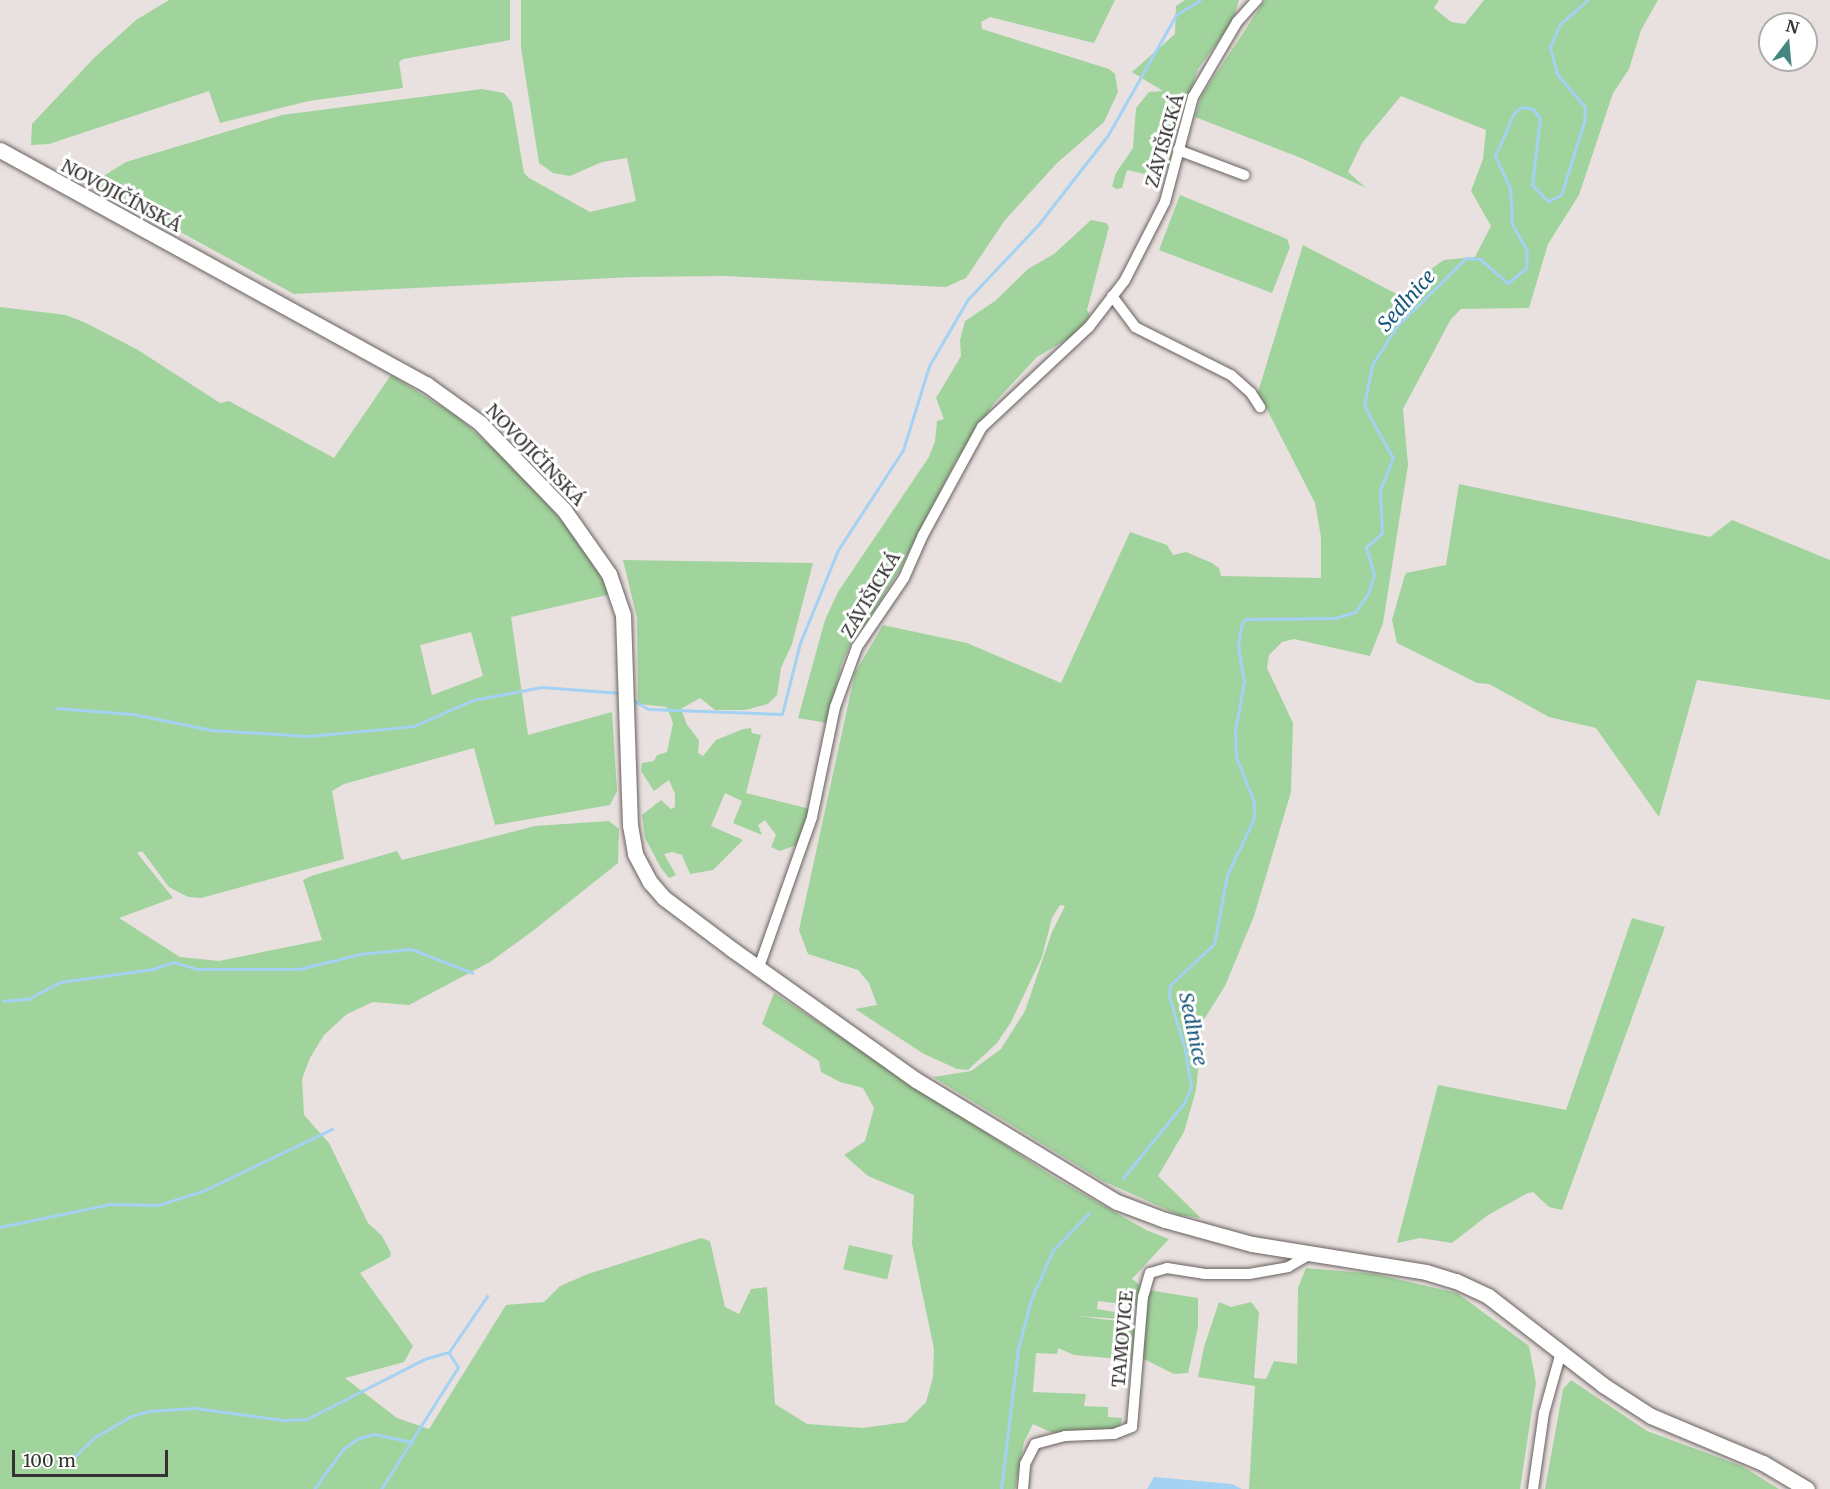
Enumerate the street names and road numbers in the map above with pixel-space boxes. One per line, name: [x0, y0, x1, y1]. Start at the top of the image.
street label: ZÁVIŠICKÁ: [1141, 92, 1189, 190]
street label: NOVOJIČÍNSKÁ: [57, 155, 185, 237]
street label: NOVOJIČÍNSKÁ: [481, 400, 589, 510]
street label: ZÁVIŠICKÁ: [837, 548, 905, 642]
street label: TAMOVICE: [1108, 1290, 1138, 1388]

